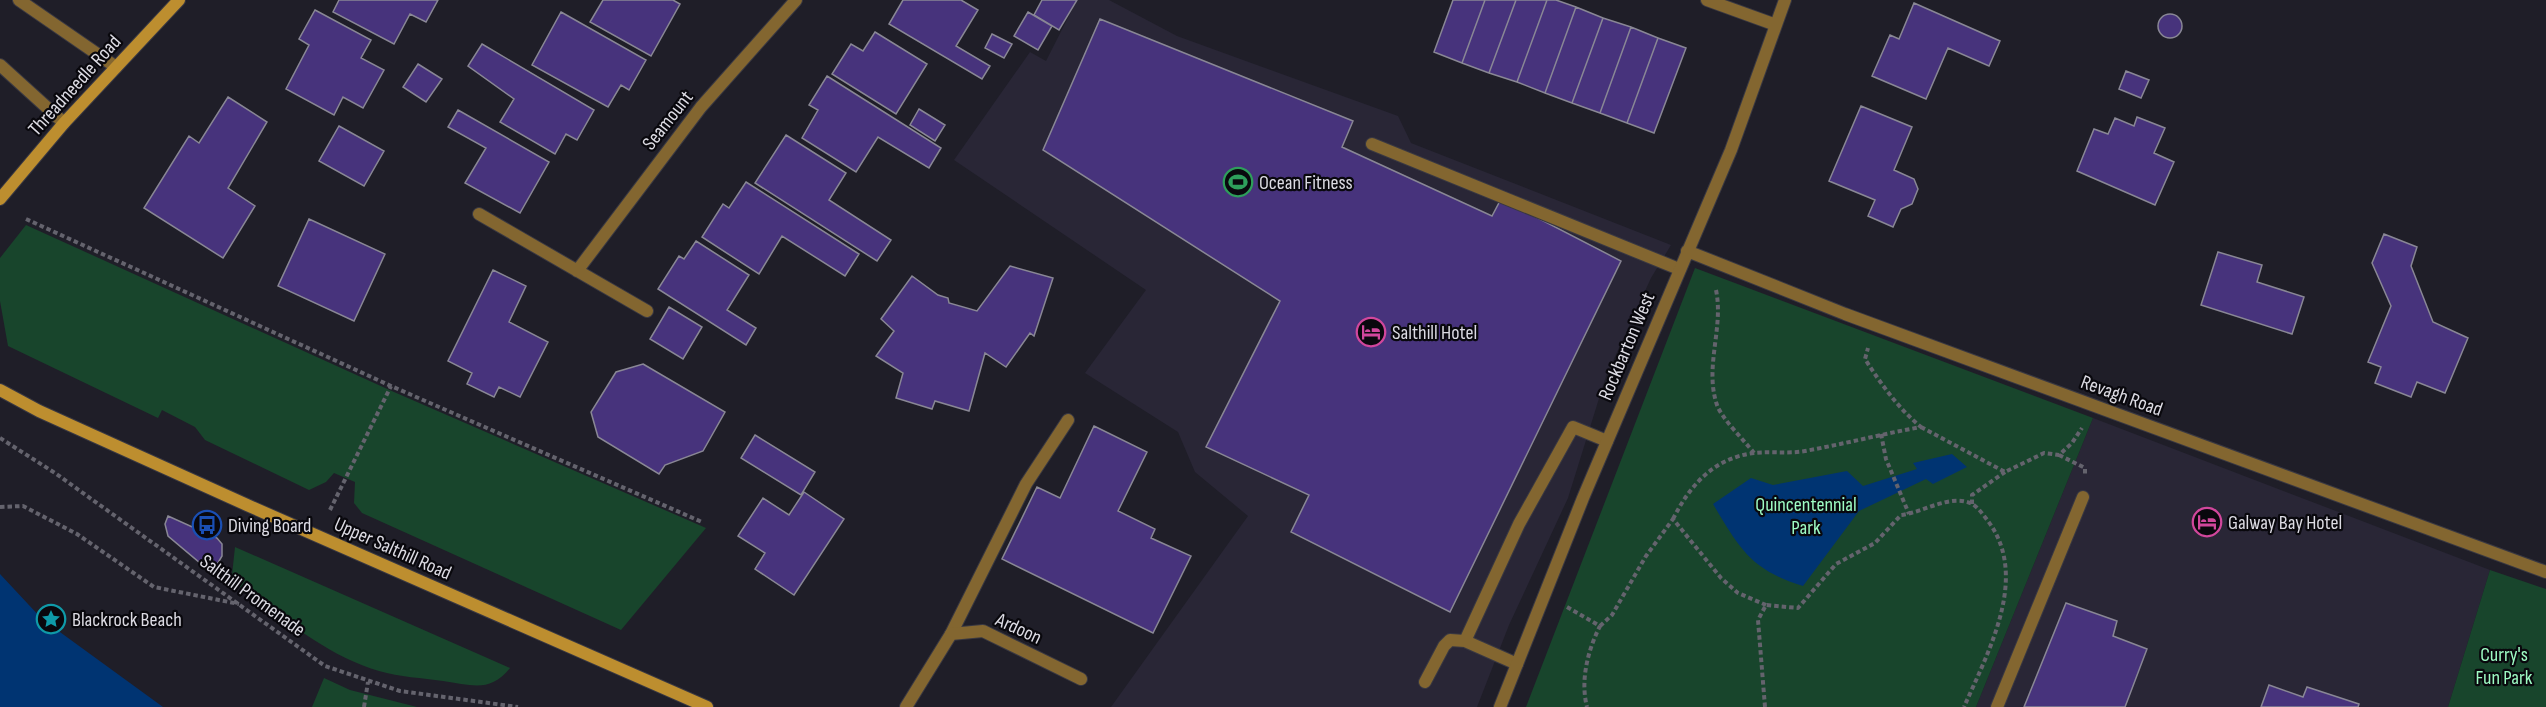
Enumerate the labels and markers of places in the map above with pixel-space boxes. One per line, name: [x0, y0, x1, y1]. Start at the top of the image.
sports icon: Ocean Fitness: [1222, 166, 1254, 198]
place label: Ocean Fitness: [1259, 171, 1353, 195]
hotel icon: Salthill Hotel: [1355, 316, 1387, 348]
place label: Salthill Hotel: [1392, 321, 1477, 345]
hotel icon: Galway Bay Hotel: [2191, 506, 2223, 538]
bus stop icon: Diving Board: [191, 509, 223, 541]
place label: Galway Bay Hotel: [2228, 511, 2342, 535]
place label: Diving Board: [228, 514, 311, 538]
place icon: Blackrock Beach: [35, 603, 67, 635]
place label: Blackrock Beach: [72, 608, 182, 632]

